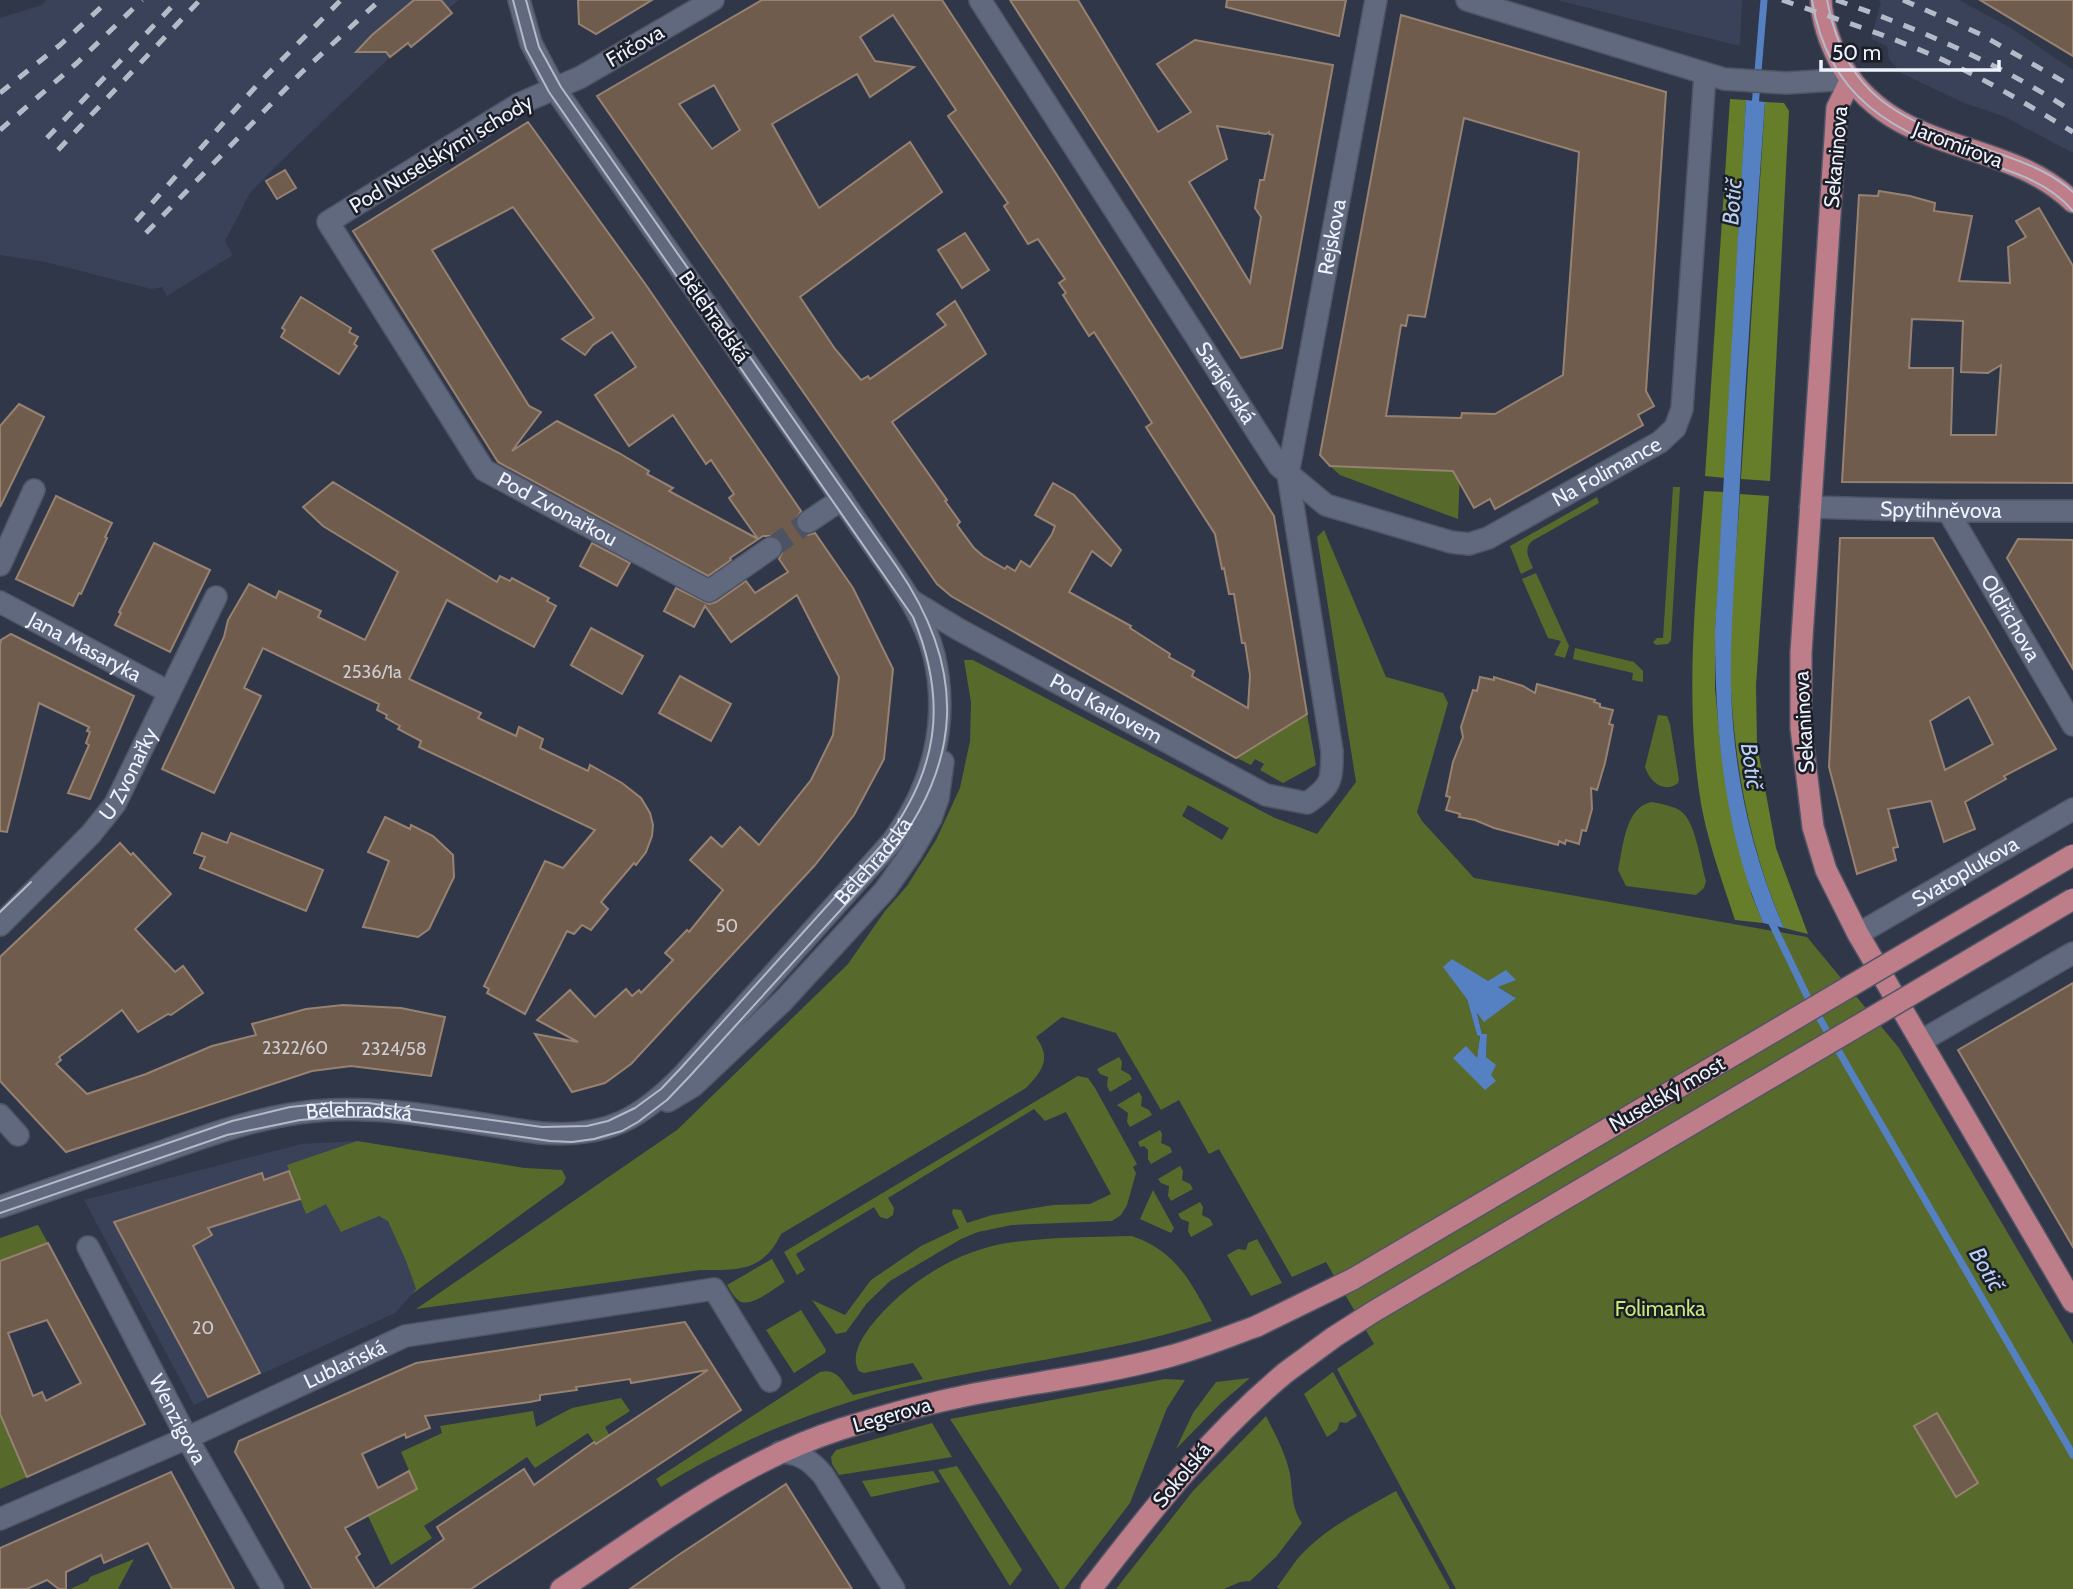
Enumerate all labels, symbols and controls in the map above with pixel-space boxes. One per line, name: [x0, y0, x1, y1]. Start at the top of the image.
street label: Fričova: [602, 19, 668, 72]
scale bar: [1821, 28, 2000, 72]
text: 50 m: [1832, 40, 1881, 65]
street label: Pod Nuselskými schody: [345, 89, 537, 218]
street label: Sekaninova: [1819, 105, 1852, 209]
street label: Jaromírova: [1909, 116, 2007, 173]
water label: Botič: [1716, 177, 1748, 226]
street label: Rejskova: [1312, 197, 1351, 277]
street label: Bělehradská: [674, 266, 755, 368]
street label: Sarajevská: [1191, 337, 1262, 428]
street label: Na Folimance: [1548, 431, 1665, 512]
street label: Pod Zvonařkou: [493, 466, 622, 551]
street label: Spytihněvova: [1880, 496, 2002, 523]
street label: Oldřichova: [1976, 570, 2046, 666]
street label: Jana Masaryka: [23, 606, 146, 687]
house number: 2536/1a: [342, 661, 402, 683]
street label: Pod Karlovem: [1046, 668, 1167, 749]
street label: Sekaninova: [1788, 670, 1819, 774]
street label: U Zvonařky: [94, 723, 163, 825]
water label: Botič: [1735, 741, 1769, 792]
street label: Bělehradská: [829, 813, 917, 909]
street label: Svatoplukova: [1907, 831, 2023, 912]
house number: 50: [716, 915, 738, 937]
house number: 2322/60: [262, 1037, 328, 1059]
house number: 2324/58: [361, 1038, 427, 1060]
street label: Nuselský most: [1605, 1050, 1729, 1137]
street label: Bělehradská: [304, 1096, 414, 1125]
water label: Botič: [1963, 1242, 2011, 1297]
park label: Folimanka: [1615, 1296, 1705, 1321]
house number: 20: [192, 1317, 214, 1339]
street label: Lublaňská: [299, 1334, 390, 1394]
street label: Wenzigova: [144, 1370, 212, 1468]
street label: Legerova: [850, 1391, 934, 1438]
street label: Sokolská: [1147, 1437, 1216, 1512]

